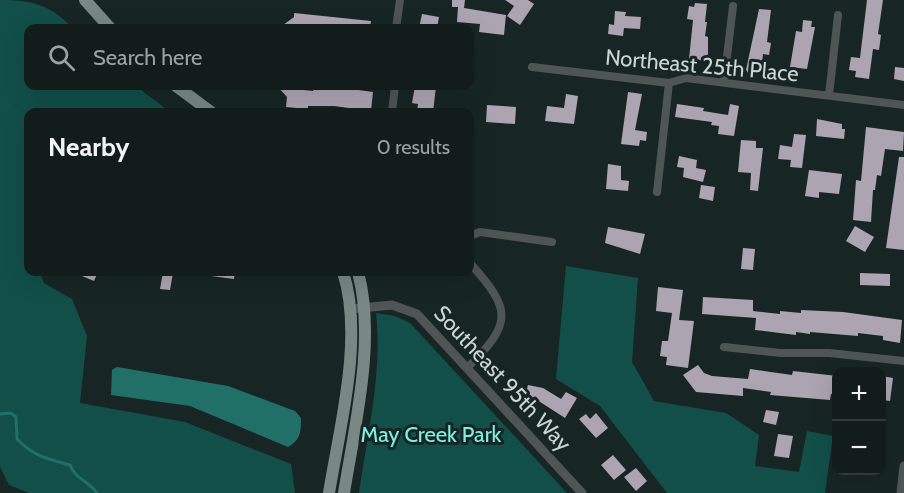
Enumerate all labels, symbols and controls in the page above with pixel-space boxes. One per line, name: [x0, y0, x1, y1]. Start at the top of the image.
search box: [24, 24, 474, 90]
icon: search: [45, 41, 78, 74]
text: Search here: [93, 44, 202, 71]
street label: Northeast 25th Place: [604, 44, 800, 87]
text: Nearby: [48, 131, 129, 163]
text: 0 results: [377, 135, 450, 159]
street label: Southeast 95th Way: [428, 300, 577, 457]
map controls: [832, 367, 886, 475]
button: +: [832, 367, 886, 421]
park label: May Creek Park: [361, 421, 502, 448]
button: −: [832, 421, 886, 475]

